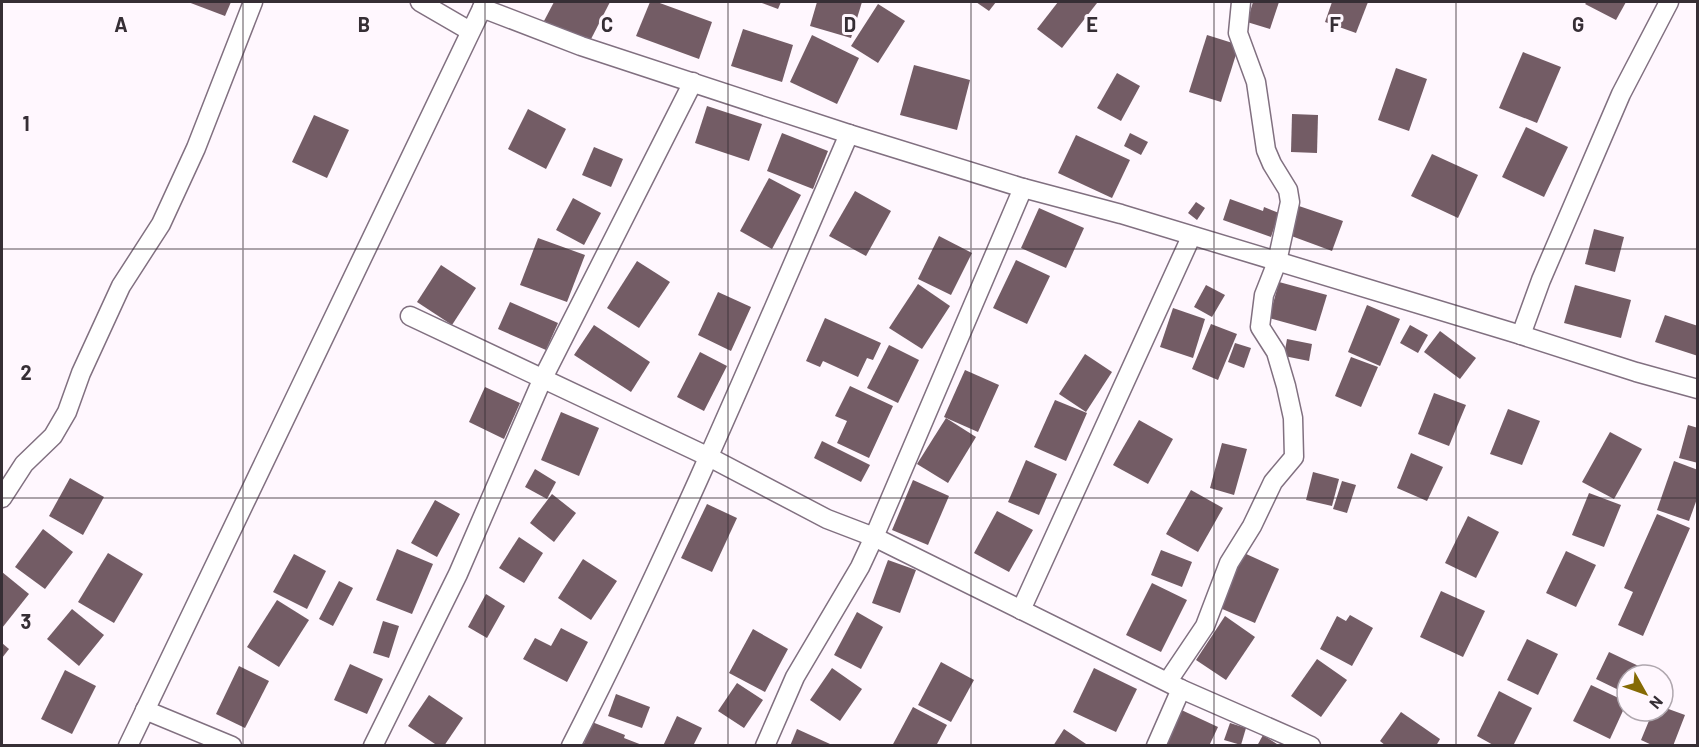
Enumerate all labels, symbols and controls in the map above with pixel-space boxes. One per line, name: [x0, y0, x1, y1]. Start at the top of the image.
text: A: [114, 12, 128, 36]
text: B: [358, 12, 370, 36]
text: C: [601, 12, 613, 36]
text: D: [844, 12, 856, 36]
text: E: [1086, 12, 1098, 36]
text: F: [1329, 12, 1341, 36]
text: G: [1572, 12, 1584, 36]
text: 1: [22, 111, 30, 135]
text: 2: [20, 360, 32, 384]
text: 3: [21, 609, 31, 633]
north arrow: [1615, 663, 1675, 723]
text: N: [1646, 693, 1668, 713]

